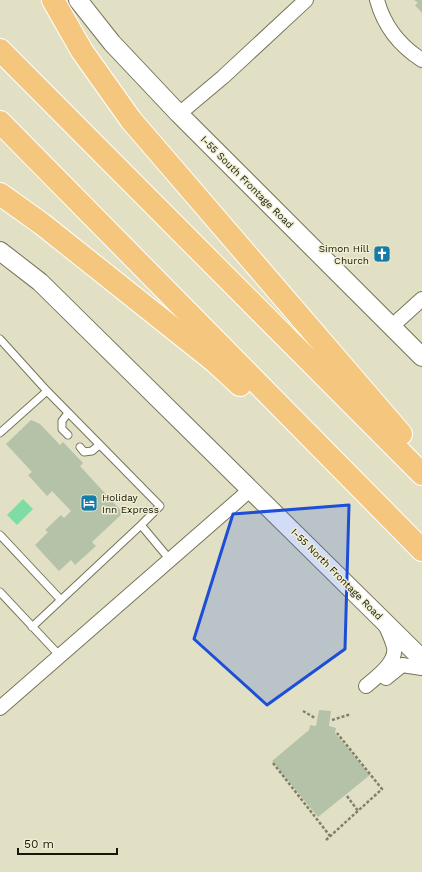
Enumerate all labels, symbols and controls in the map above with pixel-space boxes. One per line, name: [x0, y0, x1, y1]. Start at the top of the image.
street label: I-55 South Frontage Road: [199, 134, 295, 230]
place label: Simon Hill Church: [319, 243, 369, 266]
church icon: Simon Hill Church: [372, 244, 392, 264]
place label: Holiday Inn Express: [102, 492, 159, 515]
hotel icon: Holiday Inn Express: [79, 493, 99, 513]
street label: I-55 North Frontage Road: [289, 526, 385, 622]
scale bar: [18, 830, 117, 856]
text: 50 m: [24, 837, 54, 851]

